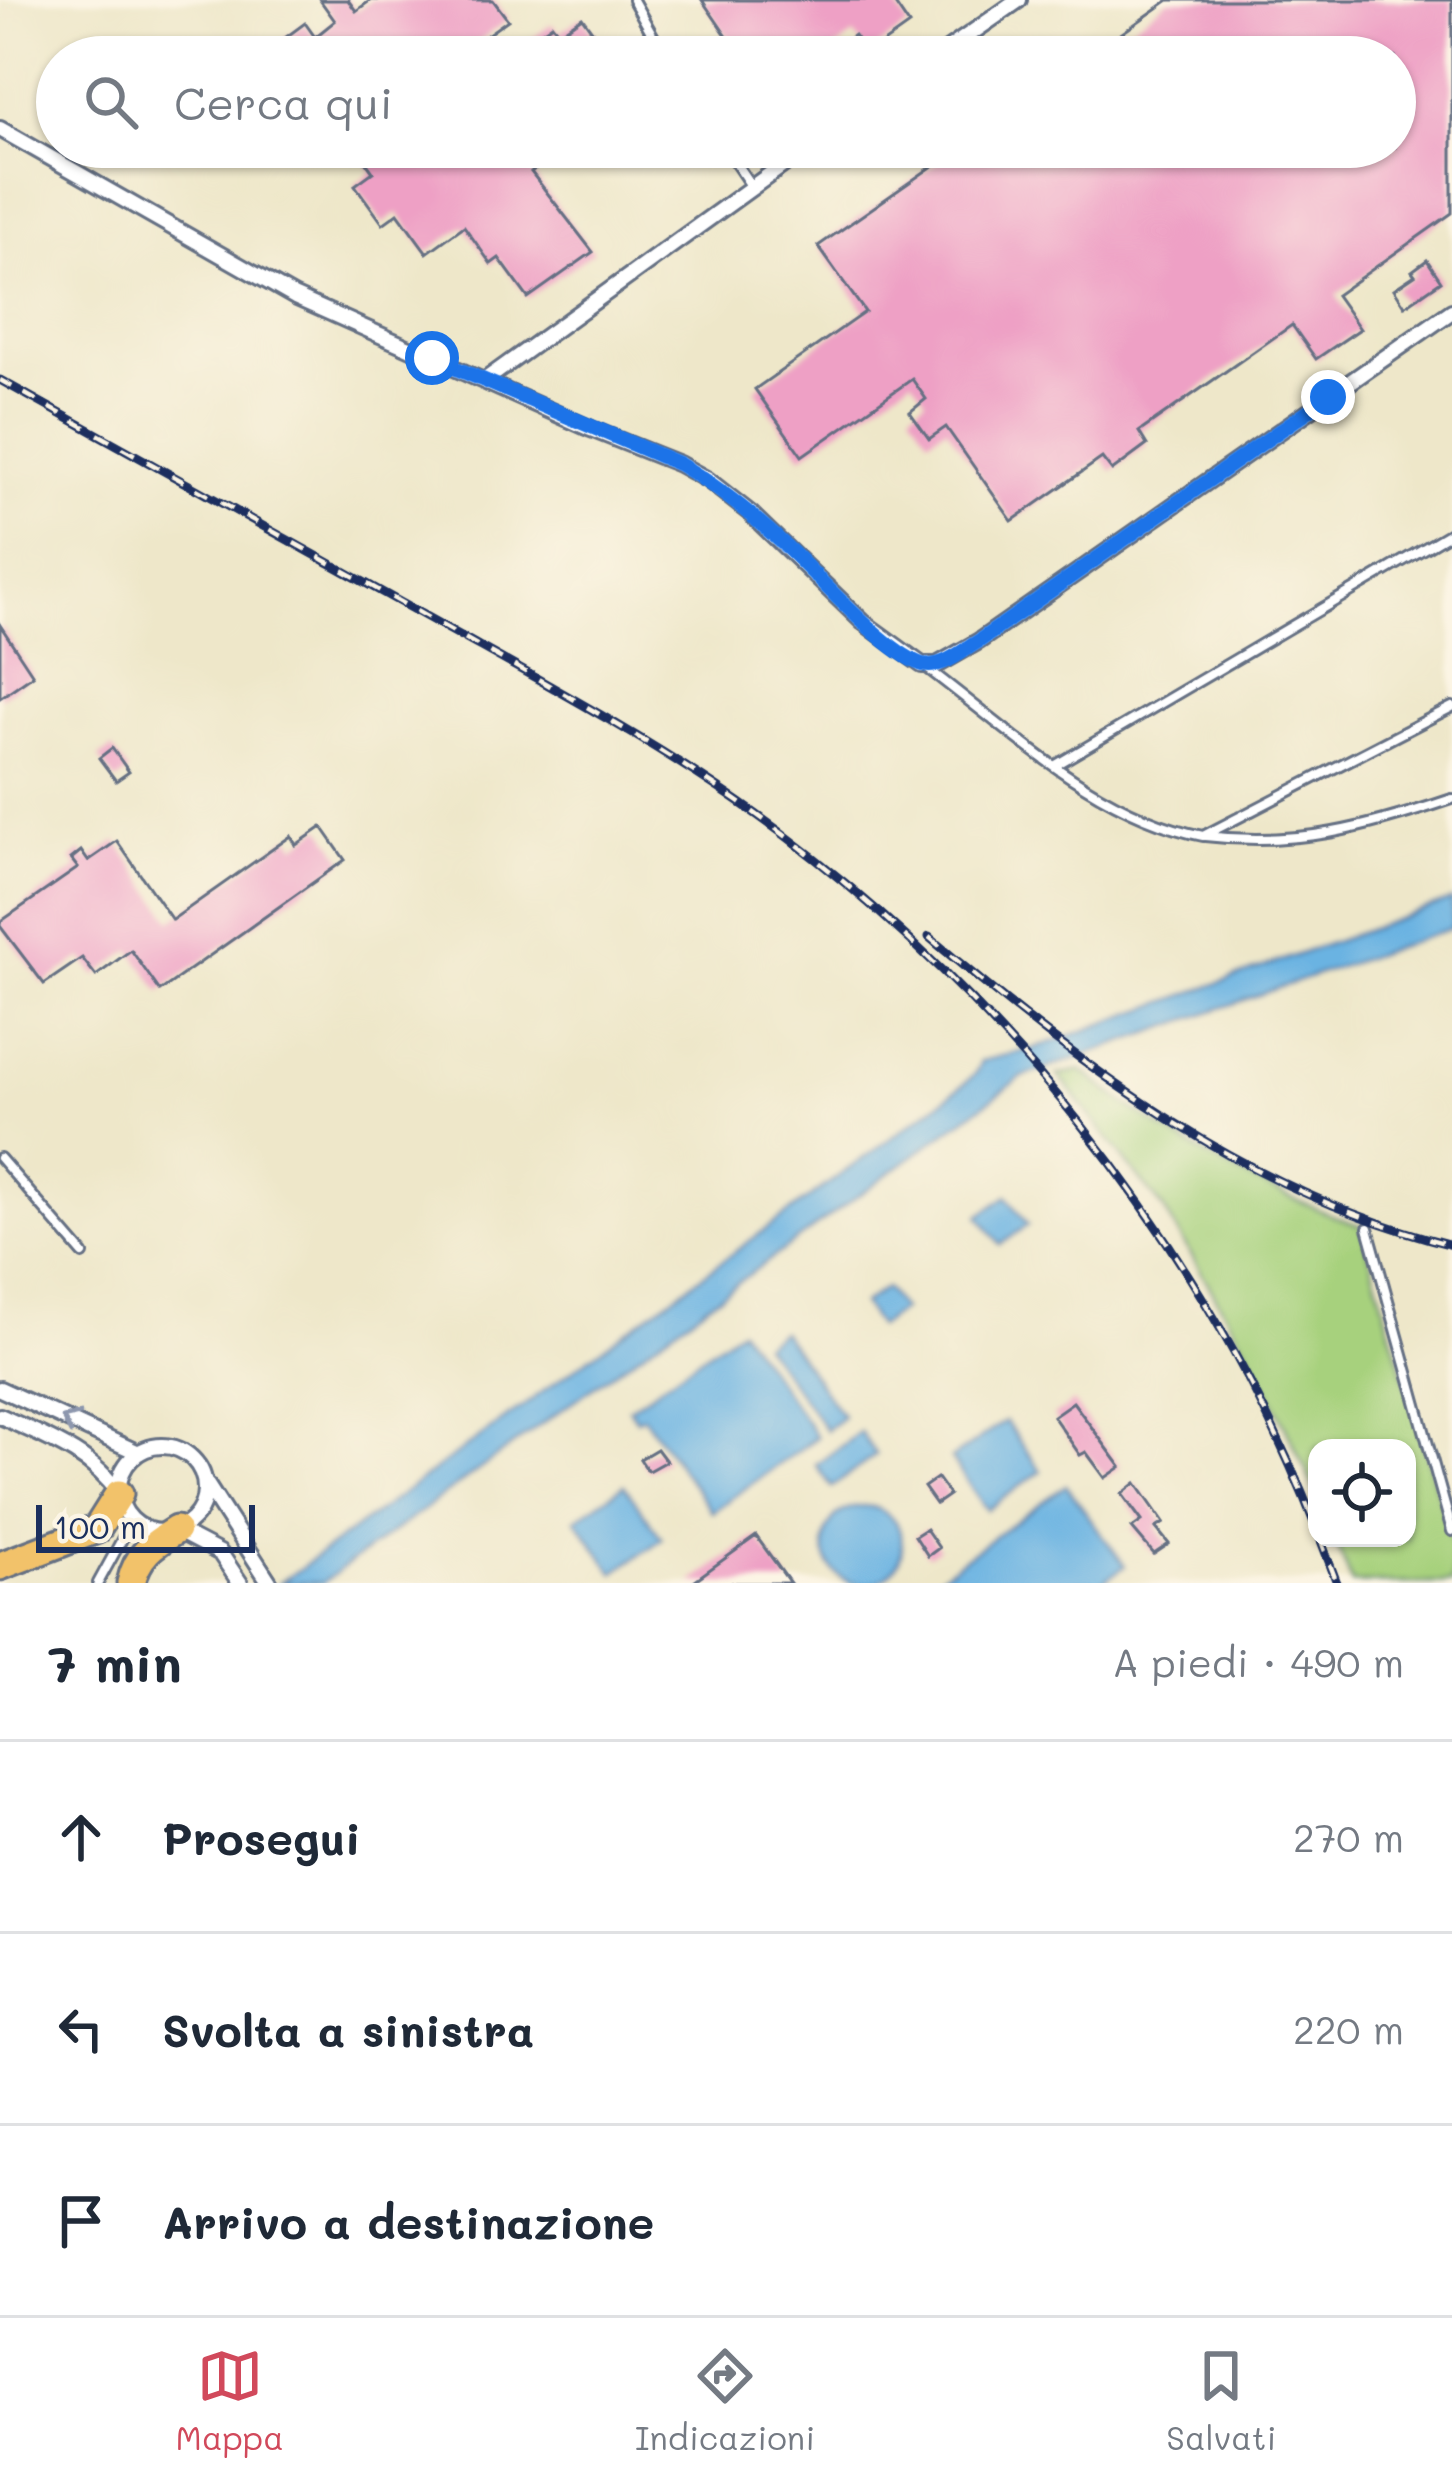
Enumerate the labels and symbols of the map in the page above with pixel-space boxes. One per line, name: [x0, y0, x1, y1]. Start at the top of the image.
route start: [405, 331, 459, 385]
route end: [1301, 370, 1355, 424]
one-way arrow: [60, 1411, 82, 1435]
scale bar: [36, 1499, 255, 1552]

